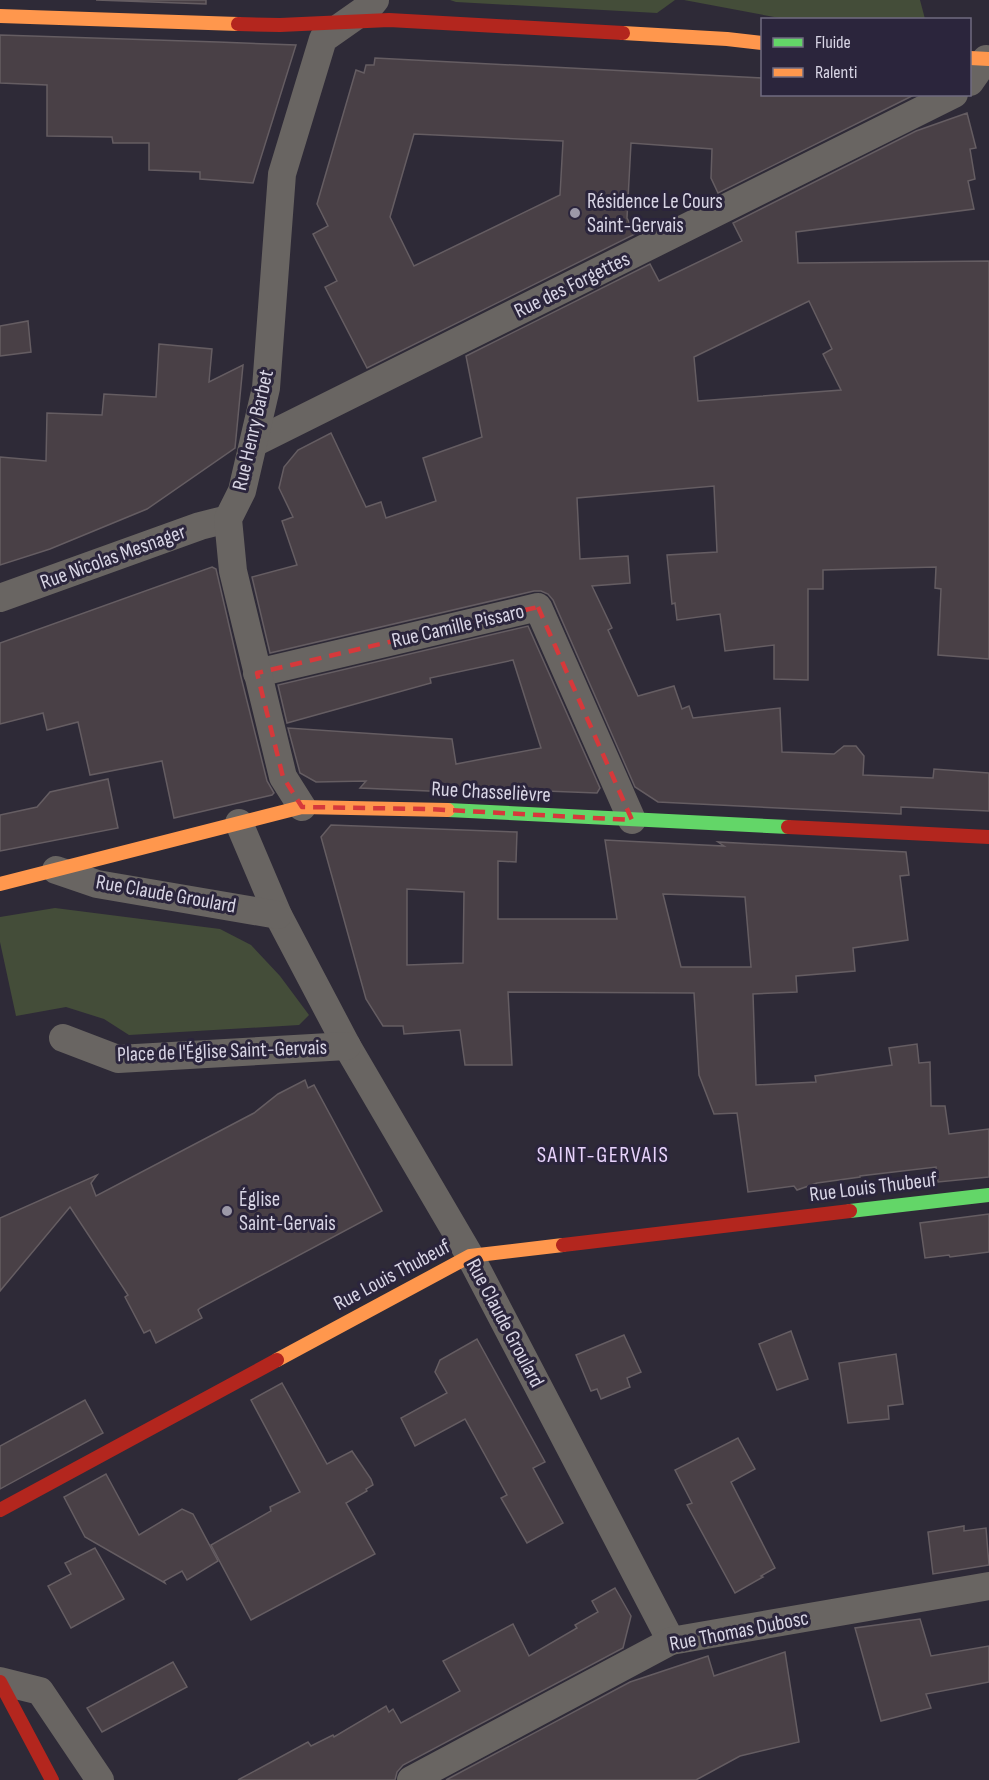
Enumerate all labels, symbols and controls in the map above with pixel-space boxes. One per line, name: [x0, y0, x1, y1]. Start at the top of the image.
legend: [761, 18, 971, 96]
text: Fluide: [815, 32, 851, 53]
text: Ralenti: [815, 62, 857, 83]
place label: Résidence Le Cours Saint-Gervais: [587, 189, 723, 238]
marker: Résidence Le Cours Saint-Gervais: [568, 206, 582, 220]
street label: Rue des Forgettes: [510, 246, 634, 324]
street label: Rue Henry Barbet: [227, 367, 279, 493]
street label: Rue Nicolas Mesnager: [37, 519, 189, 595]
street label: Rue Camille Pissaro: [389, 599, 527, 653]
street label: Rue Chasselièvre: [431, 776, 551, 808]
street label: Rue Claude Groulard: [94, 869, 238, 919]
street label: Place de l'Église Saint-Gervais: [117, 1035, 327, 1067]
district label: SAINT-GERVAIS: [537, 1142, 669, 1169]
street label: Rue Louis Thubeuf: [808, 1167, 939, 1207]
place label: Église Saint-Gervais: [239, 1187, 336, 1236]
marker: Église Saint-Gervais: [220, 1204, 234, 1218]
street label: Rue Louis Thubeuf: [330, 1233, 455, 1316]
street label: Rue Claude Groulard: [461, 1254, 549, 1392]
street label: Rue Thomas Dubosc: [667, 1605, 811, 1657]

